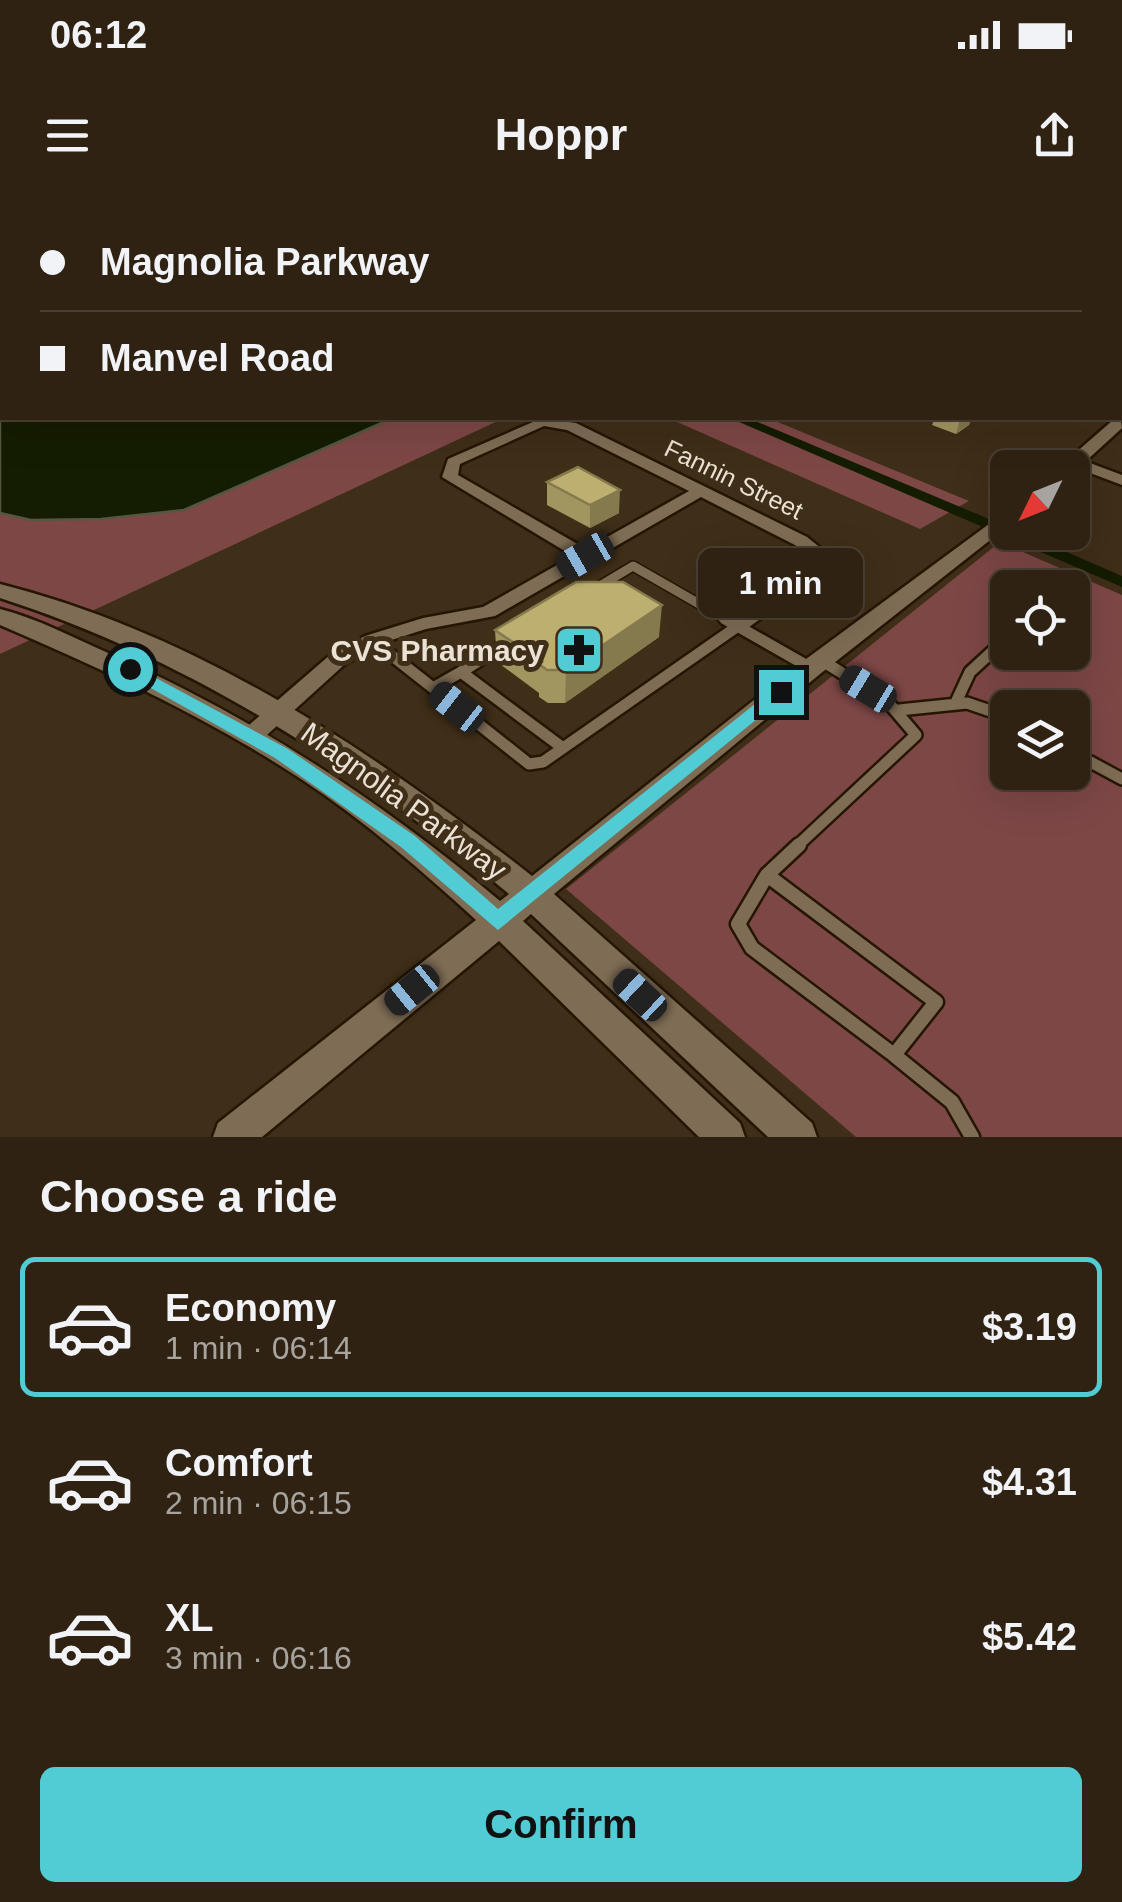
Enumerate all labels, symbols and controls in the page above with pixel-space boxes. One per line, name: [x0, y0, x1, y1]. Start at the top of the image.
text: 06:12: [50, 14, 147, 56]
icon: menu: [40, 108, 95, 163]
icon: share: [1027, 108, 1082, 163]
text: Hoppr: [495, 109, 627, 160]
text: Magnolia Parkway: [100, 241, 429, 283]
text: Manvel Road: [100, 337, 334, 379]
street label: Fannin Street: [660, 434, 808, 525]
north arrow: [990, 450, 1090, 550]
map controls: [990, 450, 1090, 790]
car: [552, 528, 618, 584]
callout: 1 min: [698, 547, 864, 617]
text: 1 min: [739, 565, 822, 601]
button: locate: [990, 570, 1090, 670]
pharmacy icon: CVS Pharmacy: [553, 624, 605, 676]
place label: CVS Pharmacy: [331, 634, 544, 667]
route start: [108, 647, 153, 692]
car: [835, 661, 901, 717]
route end: [759, 670, 804, 715]
car: [424, 677, 490, 737]
button: layers: [990, 690, 1090, 790]
street label: Magnolia Parkway: [295, 716, 513, 886]
car: [379, 959, 445, 1021]
car: [608, 964, 672, 1026]
text: Choose a ride: [40, 1171, 338, 1222]
icon: car: [45, 1282, 135, 1372]
text: Economy: [165, 1287, 336, 1329]
text: $3.19: [982, 1306, 1077, 1348]
text: 1 min · 06:14: [165, 1330, 352, 1366]
icon: car: [45, 1437, 135, 1527]
text: Comfort: [165, 1442, 313, 1484]
text: $4.31: [982, 1461, 1077, 1503]
text: 2 min · 06:15: [165, 1485, 352, 1521]
icon: car: [45, 1592, 135, 1682]
text: XL: [165, 1597, 214, 1639]
text: $5.42: [982, 1616, 1077, 1658]
text: 3 min · 06:16: [165, 1640, 352, 1676]
button: Confirm: [40, 1767, 1082, 1882]

